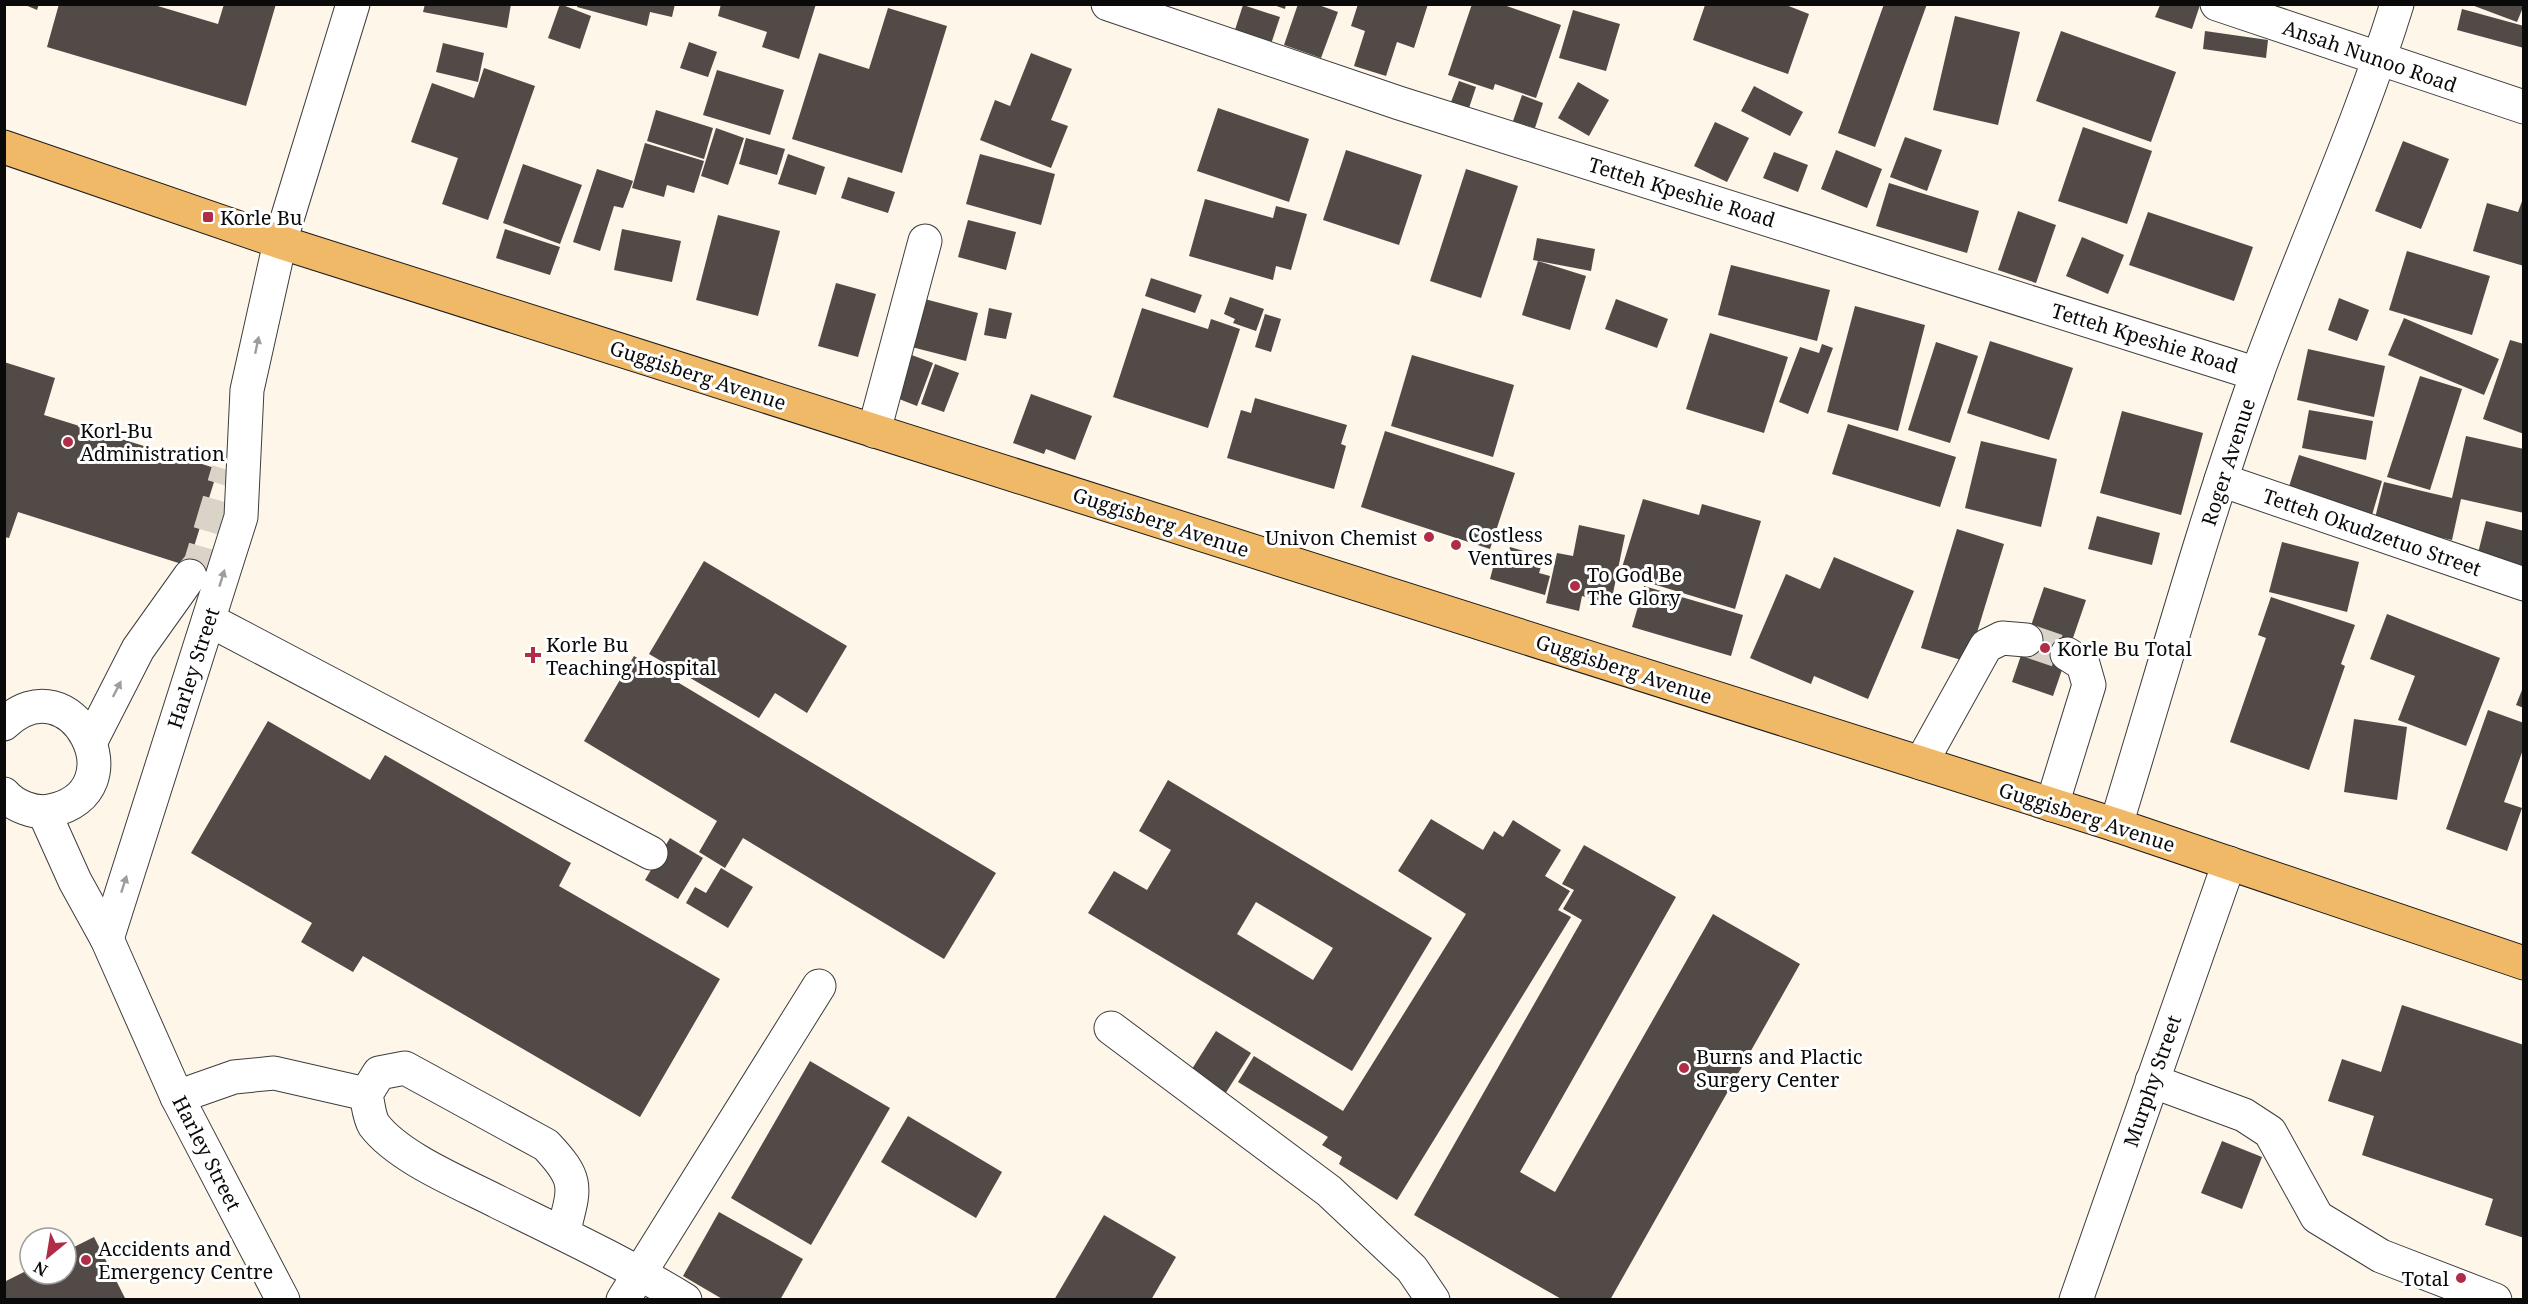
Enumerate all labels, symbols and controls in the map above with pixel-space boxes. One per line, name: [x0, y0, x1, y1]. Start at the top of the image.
street label: Ansah Nunoo Road: [2279, 14, 2461, 98]
street label: Tetteh Kpeshie Road: [1585, 151, 1779, 233]
place label: Korle Bu: [220, 204, 303, 231]
marker: Korle Bu: [201, 210, 215, 224]
street label: Tetteh Kpeshie Road: [2048, 297, 2242, 379]
street label: Guggisberg Avenue: [606, 334, 790, 416]
one-way arrow: [253, 335, 262, 354]
street label: Roger Avenue: [2195, 395, 2261, 529]
place label: Korl-Bu Administration: [80, 417, 225, 467]
marker: Korl-Bu Administration: [61, 435, 75, 449]
street label: Guggisberg Avenue: [1069, 481, 1253, 563]
street label: Tetteh Okudzetuo Street: [2259, 482, 2485, 582]
place label: Costless Ventures: [1468, 521, 1553, 571]
place label: Univon Chemist: [1265, 524, 1417, 551]
marker: Univon Chemist: [1422, 530, 1436, 544]
marker: Costless Ventures: [1449, 538, 1463, 552]
place label: To God Be The Glory: [1587, 561, 1682, 611]
one-way arrow: [218, 569, 227, 587]
marker: To God Be The Glory: [1568, 579, 1582, 593]
street label: Harley Street: [161, 604, 225, 732]
street label: Guggisberg Avenue: [1532, 628, 1716, 710]
place label: Korle Bu Teaching Hospital: [546, 631, 717, 681]
place label: Korle Bu Total: [2057, 635, 2192, 662]
marker: Korle Bu Total: [2038, 641, 2052, 655]
marker: Korle Bu Teaching Hospital: [524, 646, 542, 664]
one-way arrow: [113, 680, 122, 697]
street label: Guggisberg Avenue: [1995, 776, 2179, 858]
one-way arrow: [120, 875, 130, 893]
street label: Murphy Street: [2117, 1011, 2187, 1151]
place label: Burns and Plactic Surgery Center: [1696, 1043, 1863, 1093]
marker: Burns and Plactic Surgery Center: [1677, 1061, 1691, 1075]
street label: Harley Street: [166, 1091, 248, 1215]
north arrow: [18, 1226, 78, 1286]
place label: Accidents and Emergency Centre: [98, 1235, 273, 1285]
marker: Accidents and Emergency Centre: [79, 1253, 93, 1267]
text: N: [29, 1256, 51, 1282]
place label: Total: [2402, 1265, 2449, 1292]
marker: Total: [2454, 1271, 2468, 1285]

